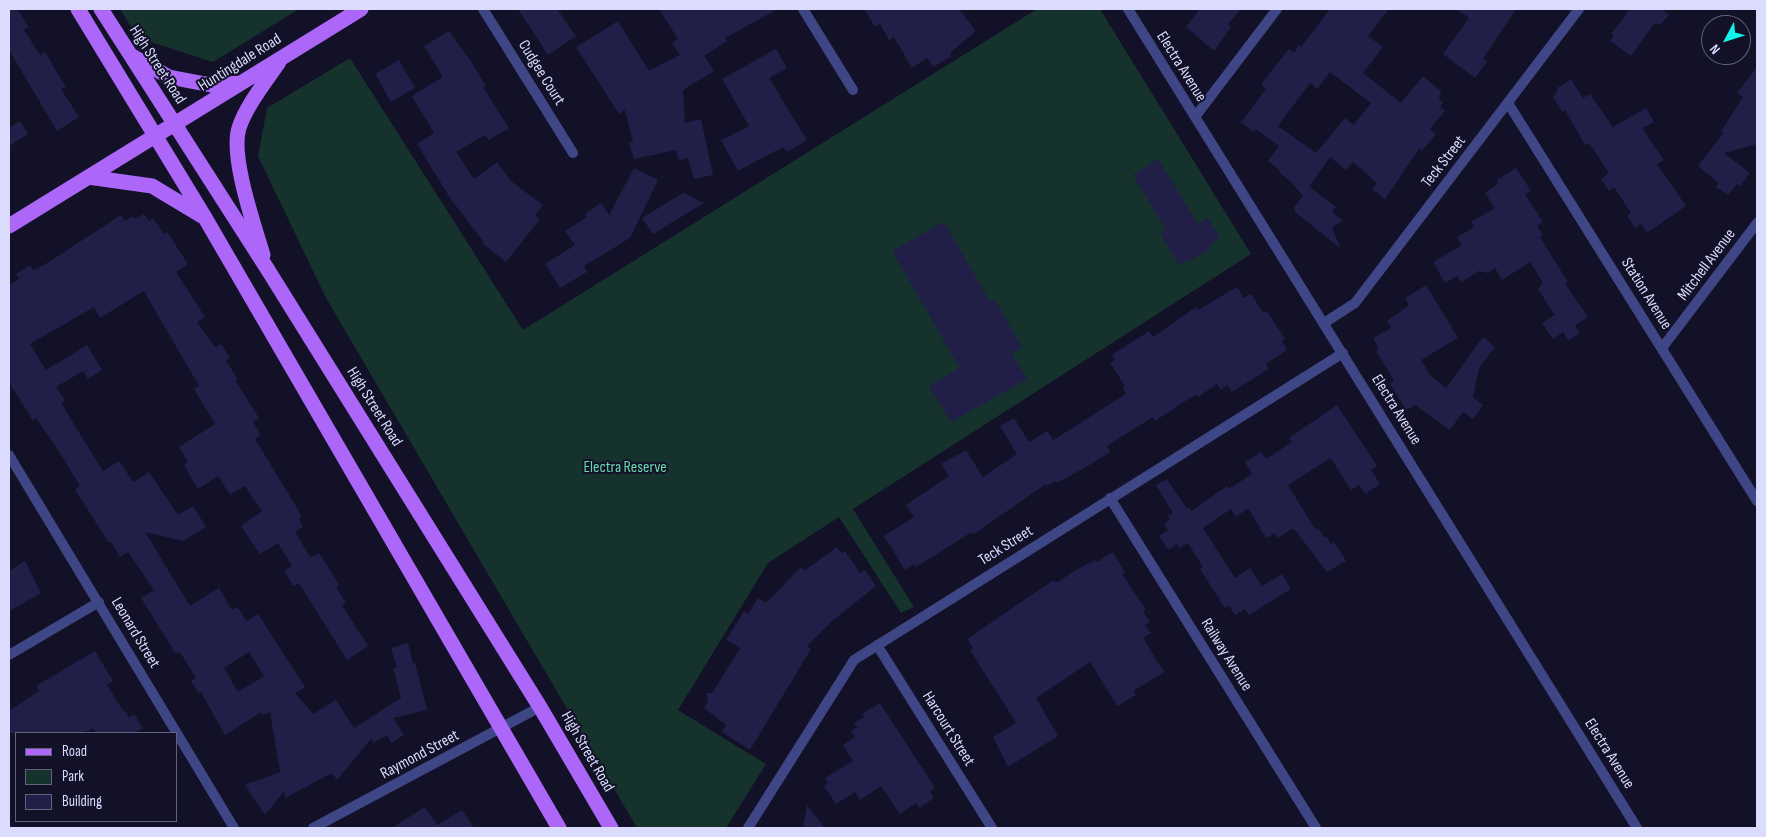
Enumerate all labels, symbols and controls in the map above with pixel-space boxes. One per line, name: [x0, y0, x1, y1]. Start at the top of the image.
north arrow: [1701, 15, 1751, 65]
street label: High Street Road: [124, 22, 190, 108]
street label: Electra Avenue: [1152, 28, 1210, 106]
street label: Huntingdale Road: [195, 30, 285, 96]
street label: Cudgee Court: [513, 37, 569, 109]
text: N: [1706, 41, 1724, 58]
street label: Teck Street: [1418, 132, 1470, 192]
street label: Mitchell Avenue: [1674, 225, 1740, 305]
street label: Station Avenue: [1616, 255, 1676, 333]
street label: High Street Road: [342, 364, 406, 450]
street label: Electra Avenue: [1367, 371, 1425, 449]
park label: Electra Reserve: [583, 458, 667, 478]
street label: Teck Street: [975, 522, 1037, 570]
street label: Leonard Street: [106, 594, 164, 672]
street label: Railway Avenue: [1196, 615, 1256, 695]
street label: Harcourt Street: [918, 688, 978, 770]
street label: High Street Road: [556, 708, 618, 796]
street label: Electra Avenue: [1580, 715, 1638, 793]
street label: Raymond Street: [377, 726, 463, 784]
legend: [15, 732, 178, 822]
text: Road: [62, 742, 87, 761]
text: Park: [62, 767, 84, 786]
text: Building: [62, 792, 102, 811]

